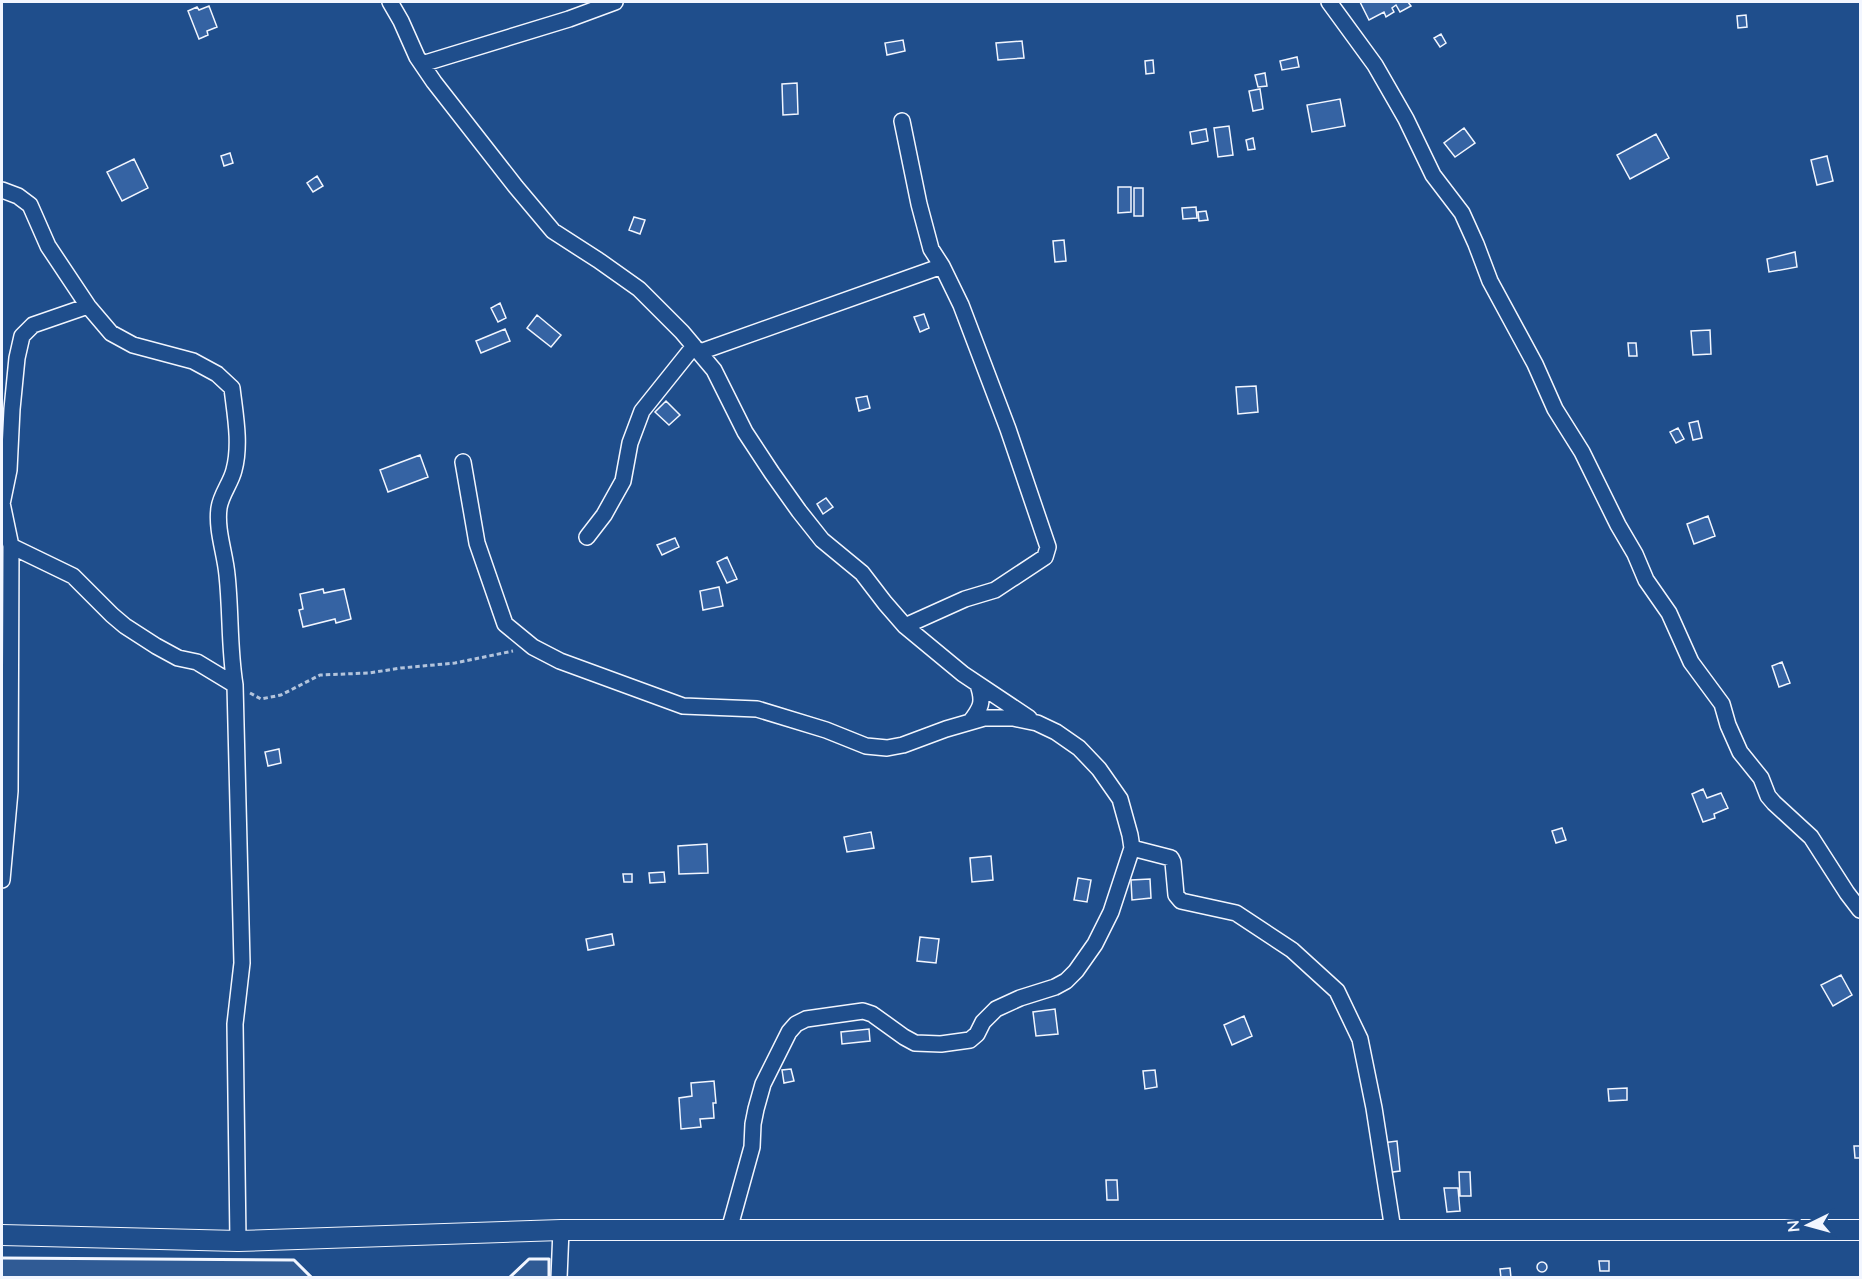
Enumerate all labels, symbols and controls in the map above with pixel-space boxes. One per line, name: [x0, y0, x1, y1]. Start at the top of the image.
north arrow: [1778, 1195, 1838, 1255]
text: N: [1783, 1219, 1804, 1233]

